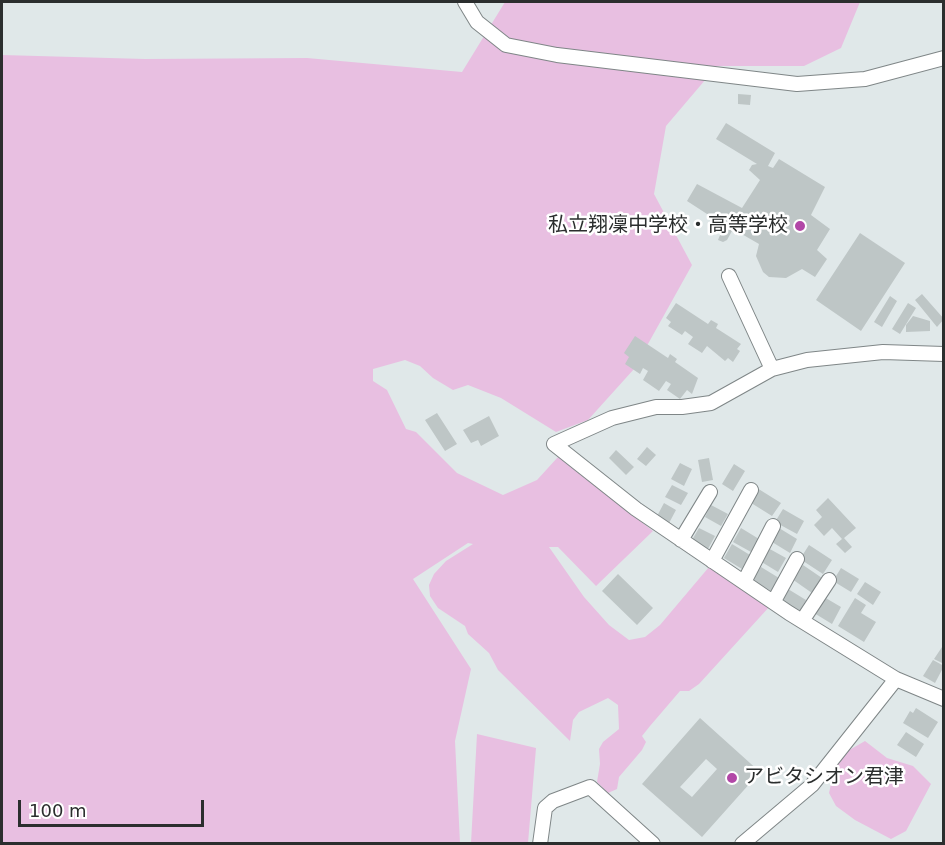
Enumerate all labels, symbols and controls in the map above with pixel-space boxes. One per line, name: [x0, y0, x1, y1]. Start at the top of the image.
place label: 私立翔凜中学校・高等学校: [548, 214, 788, 238]
marker: 私立翔凜中学校・高等学校: [793, 219, 807, 233]
place label: アビタシオン君津: [744, 766, 904, 790]
marker: アビタシオン君津: [725, 771, 739, 785]
scale bar: [21, 788, 207, 826]
text: 100 m: [29, 800, 87, 821]

